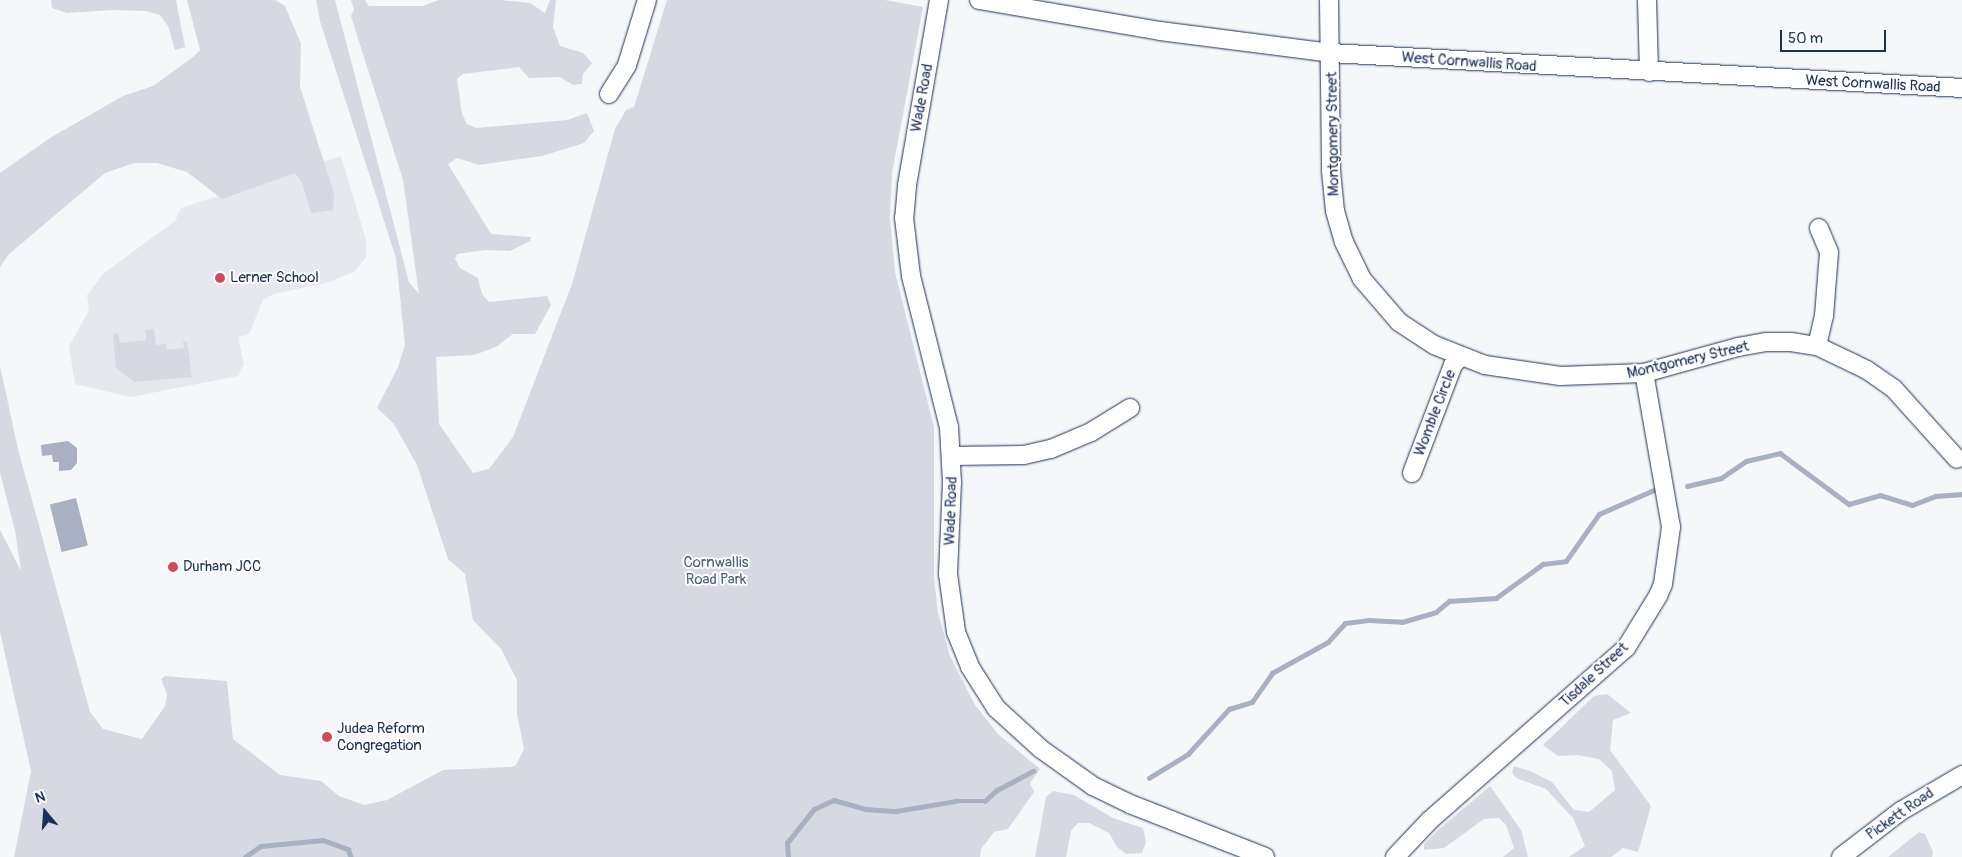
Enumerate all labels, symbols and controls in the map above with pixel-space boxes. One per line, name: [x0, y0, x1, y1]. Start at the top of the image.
scale bar: [1782, 20, 1888, 52]
text: 50 m: [1788, 29, 1823, 48]
street label: West Cornwallis Road: [1401, 48, 1537, 76]
street label: Wade Road: [907, 62, 937, 134]
street label: West Cornwallis Road: [1805, 71, 1941, 97]
street label: Montgomery Street: [1323, 72, 1343, 196]
place label: Lerner School: [230, 269, 319, 287]
marker: Lerner School: [214, 272, 226, 284]
street label: Montgomery Street: [1625, 337, 1751, 383]
street label: Womble Circle: [1410, 367, 1460, 459]
street label: Wade Road: [941, 476, 961, 546]
park label: Cornwallis Road Park: [684, 553, 748, 588]
place label: Durham JCC: [183, 558, 261, 576]
marker: Durham JCC: [167, 561, 179, 573]
street label: Tisdale Street: [1556, 639, 1632, 711]
place label: Judea Reform Congregation: [337, 719, 425, 754]
marker: Judea Reform Congregation: [321, 731, 333, 743]
street label: Pickett Road: [1863, 784, 1937, 844]
north arrow: [20, 787, 70, 837]
text: N: [33, 788, 47, 807]

